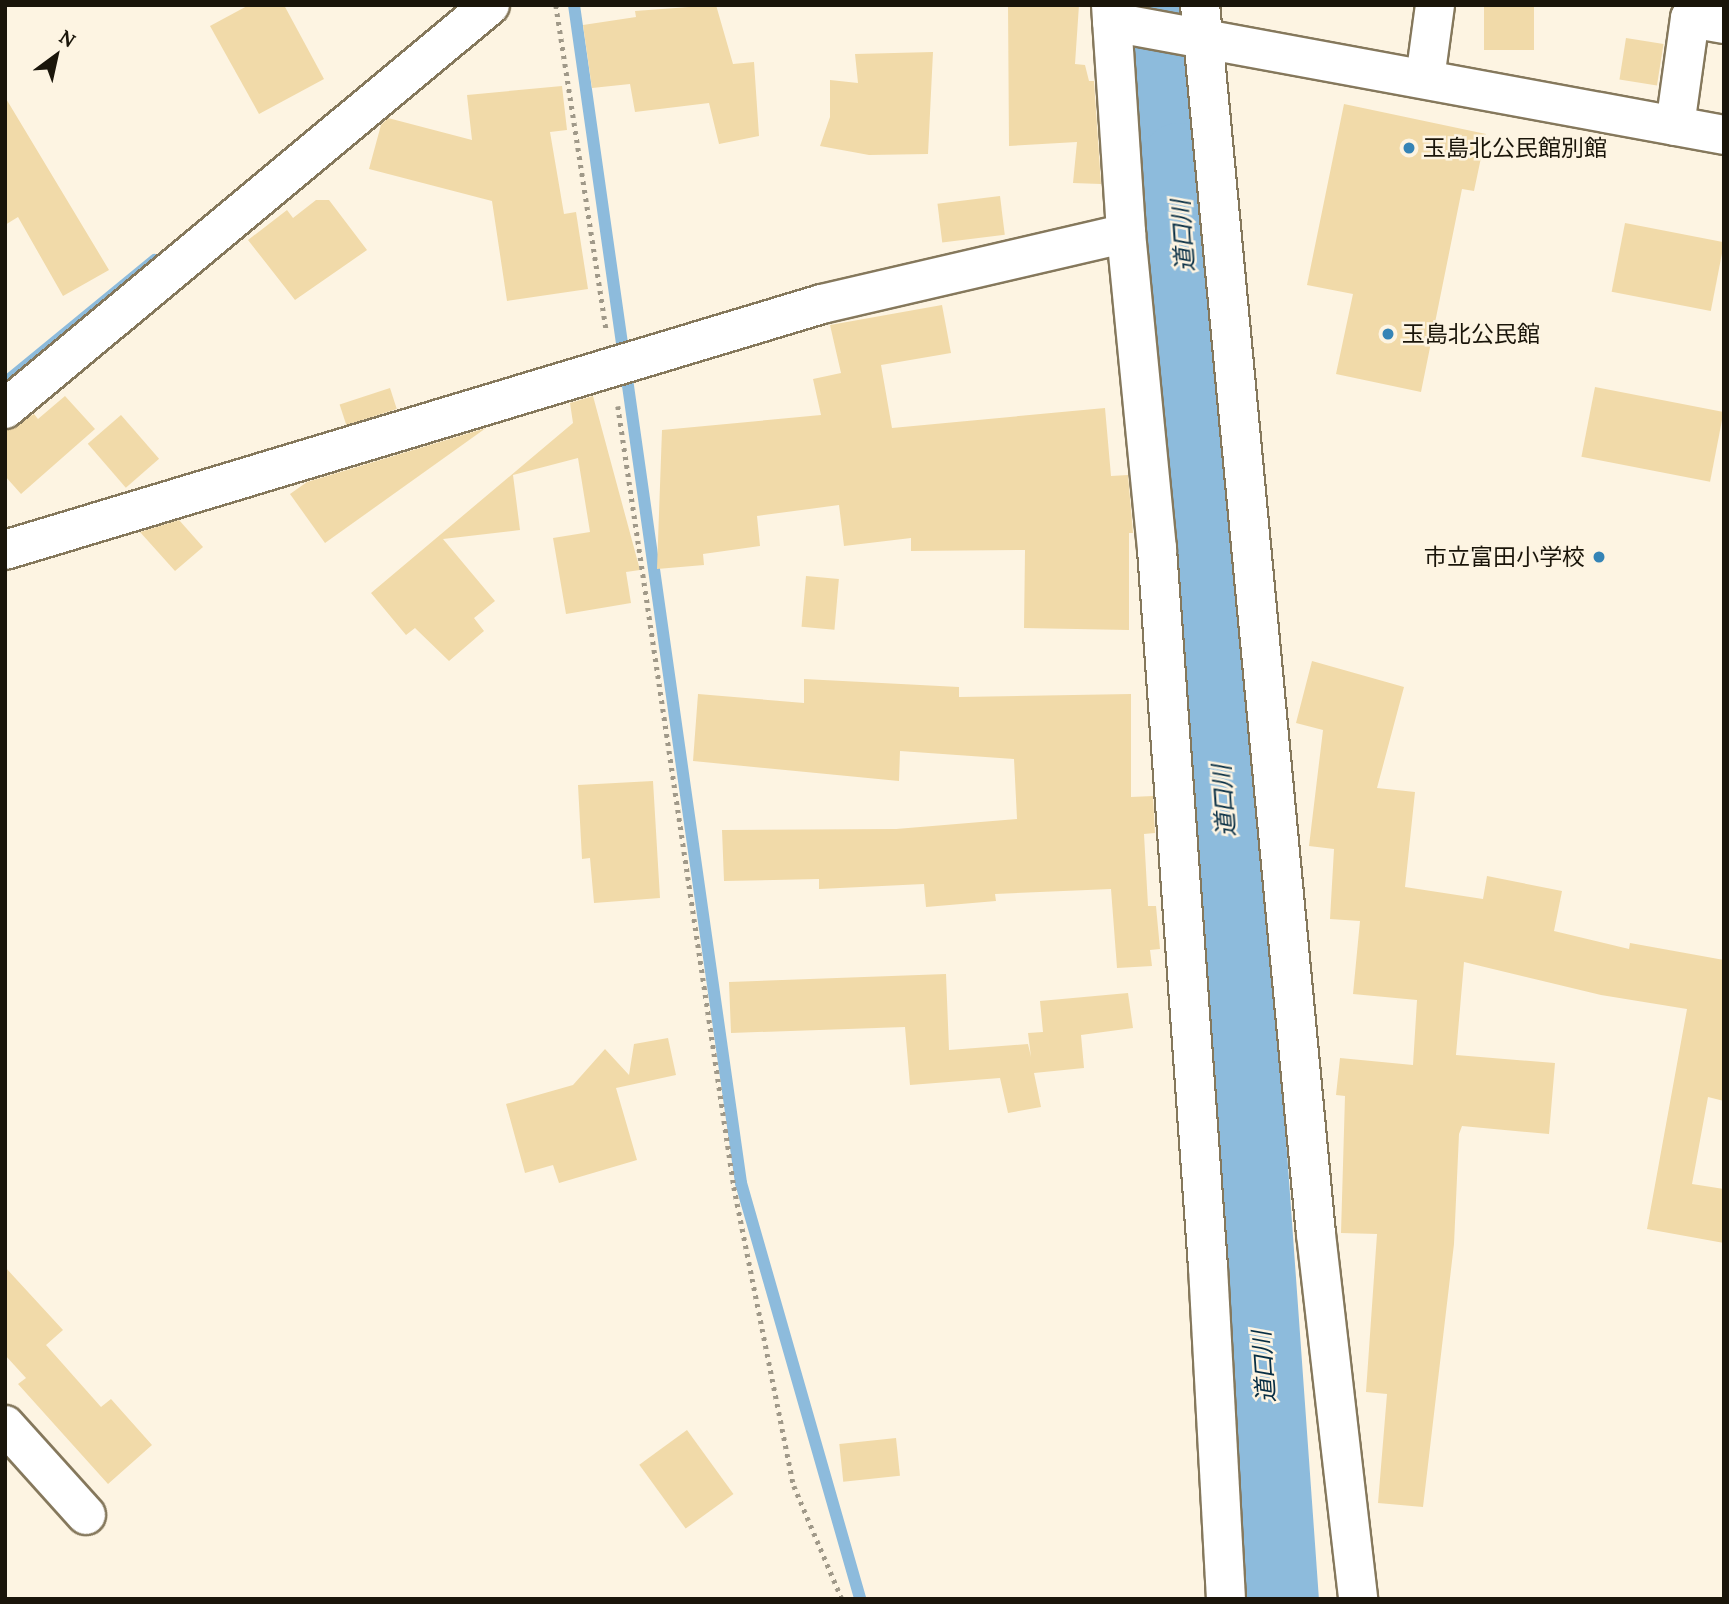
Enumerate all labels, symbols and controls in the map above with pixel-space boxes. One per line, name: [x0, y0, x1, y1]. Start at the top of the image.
north arrow: [21, 21, 91, 91]
text: N: [55, 24, 80, 52]
place label: 玉島北公民館別館: [1423, 134, 1607, 162]
marker: 玉島北公民館別館: [1401, 140, 1417, 156]
water label: 道口川: [1166, 199, 1200, 273]
place label: 玉島北公民館: [1402, 320, 1540, 348]
marker: 玉島北公民館: [1380, 326, 1396, 342]
place label: 市立富田小学校: [1424, 543, 1585, 571]
marker: 市立富田小学校: [1591, 549, 1607, 565]
water label: 道口川: [1207, 764, 1241, 838]
water label: 道口川: [1247, 1330, 1281, 1404]

